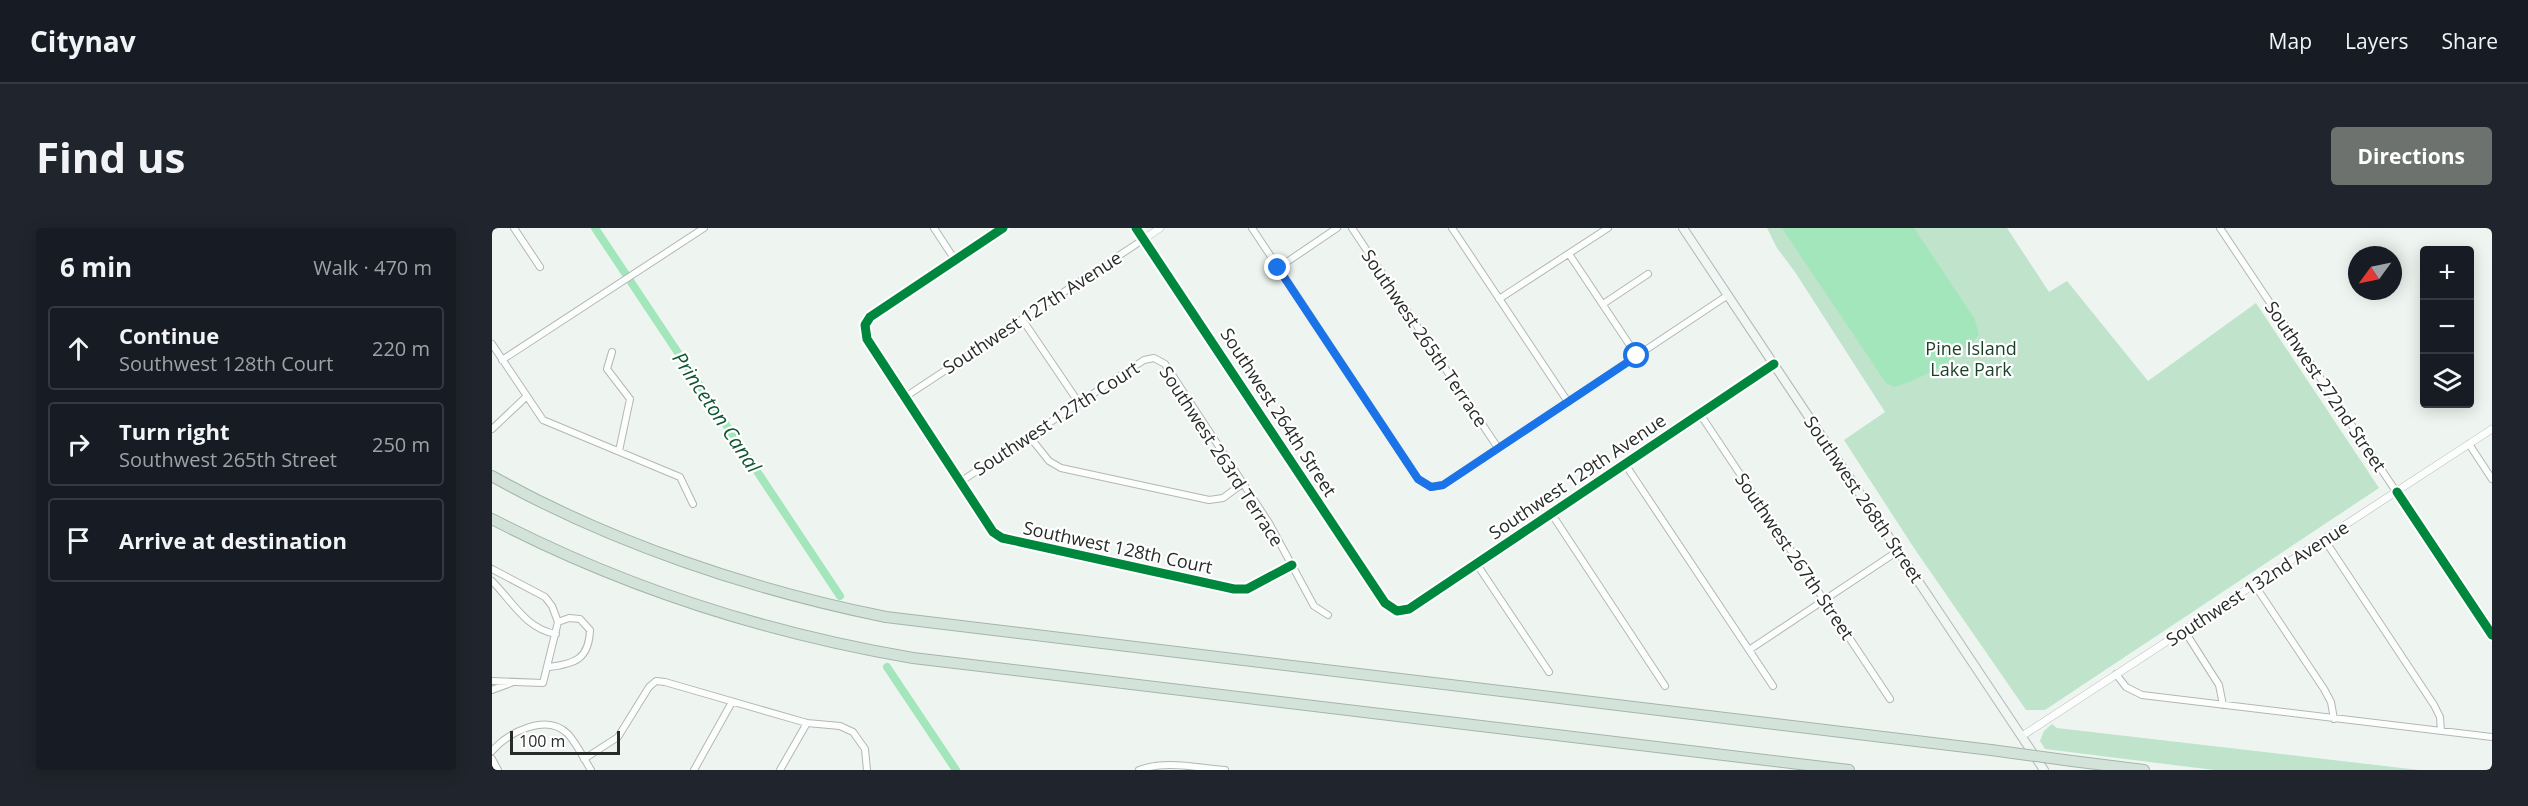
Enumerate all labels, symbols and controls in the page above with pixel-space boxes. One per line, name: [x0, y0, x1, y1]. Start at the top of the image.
text: Citynav: [30, 22, 136, 60]
text: Map: [2269, 27, 2312, 55]
text: Layers: [2345, 27, 2409, 55]
text: Share: [2442, 27, 2498, 55]
button: Directions: [2331, 127, 2492, 185]
text: Find us: [36, 128, 185, 185]
street label: Southwest 265th Terrace: [1357, 244, 1493, 432]
street label: Southwest 127th Avenue: [938, 245, 1126, 379]
north arrow: [2348, 246, 2402, 300]
map controls: [2420, 246, 2474, 408]
button: +: [2420, 246, 2474, 300]
text: 6 min: [60, 249, 132, 285]
text: Walk · 470 m: [313, 254, 432, 281]
route end: [1264, 254, 1290, 280]
street label: Southwest 272nd Street: [2260, 296, 2392, 476]
button: −: [2420, 300, 2474, 354]
text: Continue: [119, 320, 219, 350]
street label: Southwest 264th Street: [1216, 323, 1342, 501]
icon: ahead: [62, 332, 95, 365]
text: 220 m: [372, 335, 430, 362]
park label: Pine Island Lake Park: [1925, 336, 2017, 381]
route start: [1623, 342, 1649, 368]
water label: Princeton Canal: [667, 346, 768, 479]
text: Southwest 128th Court: [119, 350, 333, 377]
button: layers: [2420, 354, 2474, 408]
street label: Southwest 127th Court: [969, 355, 1143, 481]
street label: Southwest 263rd Terrace: [1155, 361, 1289, 551]
street label: Southwest 129th Avenue: [1484, 408, 1670, 544]
street label: Southwest 268th Street: [1799, 411, 1929, 587]
text: Turn right: [119, 416, 230, 446]
icon: right: [62, 428, 95, 461]
text: 250 m: [372, 431, 430, 458]
text: Southwest 265th Street: [119, 446, 337, 473]
street label: Southwest 267th Street: [1730, 468, 1860, 644]
street label: Southwest 128th Court: [1021, 515, 1215, 579]
street label: Southwest 132nd Avenue: [2161, 515, 2353, 651]
icon: arrive: [62, 524, 95, 557]
text: Arrive at destination: [119, 525, 347, 555]
scale bar: [510, 728, 620, 756]
text: 100 m: [519, 730, 565, 752]

